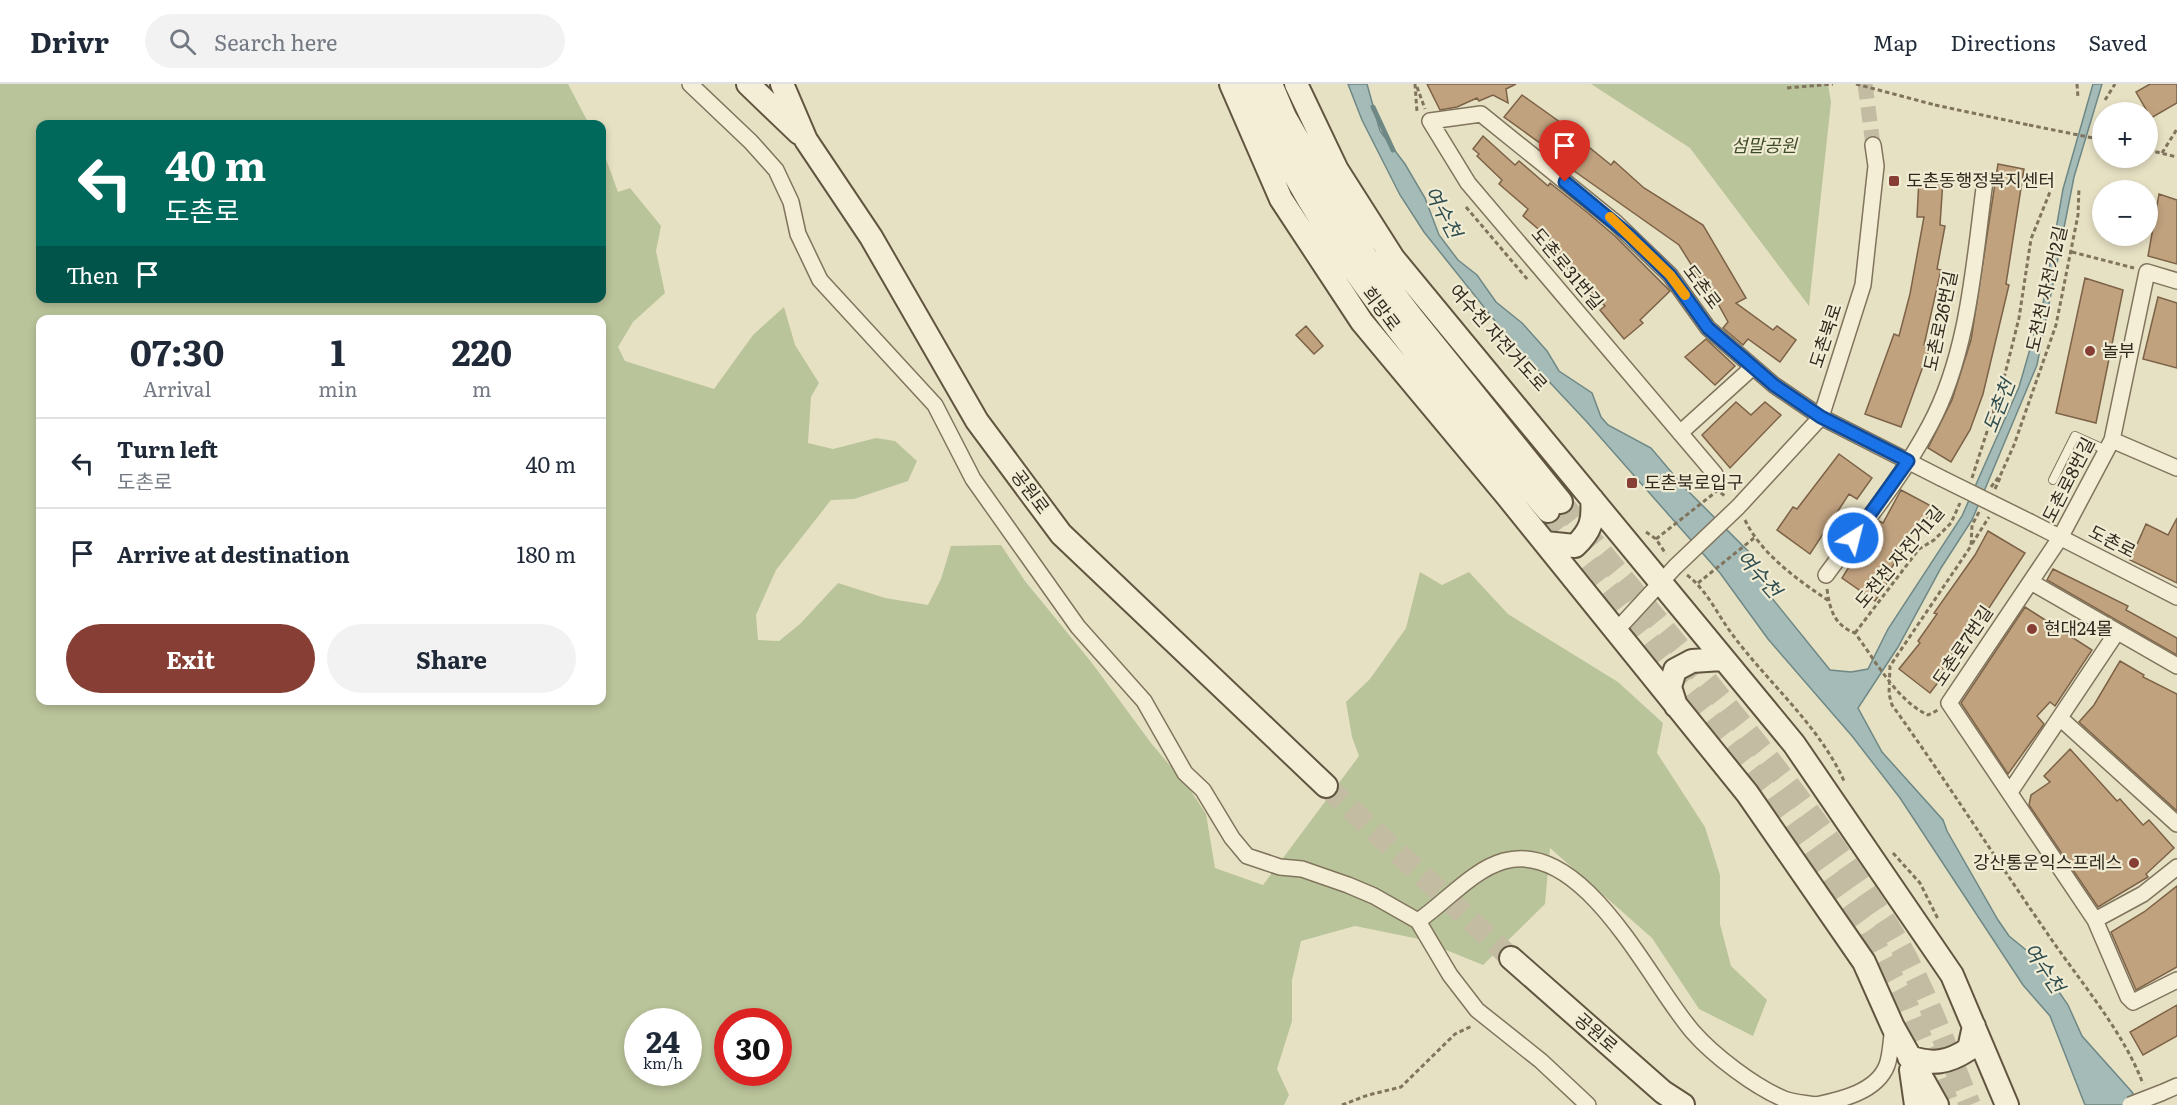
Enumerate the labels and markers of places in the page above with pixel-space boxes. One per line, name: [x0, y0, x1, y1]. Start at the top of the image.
pin: [1539, 120, 1590, 182]
place label: 도촌동행정복지센터: [1906, 166, 2055, 193]
marker: 도촌동행정복지센터: [1887, 174, 1901, 188]
place label: 놀부: [2102, 336, 2135, 363]
marker: 놀부: [2083, 344, 2097, 358]
place label: 도촌북로입구: [1644, 468, 1743, 495]
marker: 도촌북로입구: [1625, 476, 1639, 490]
place label: 현대24몰: [2044, 614, 2113, 641]
marker: 현대24몰: [2025, 622, 2039, 636]
place label: 강산통운익스프레스: [1973, 848, 2122, 875]
marker: 강산통운익스프레스: [2127, 856, 2141, 870]

